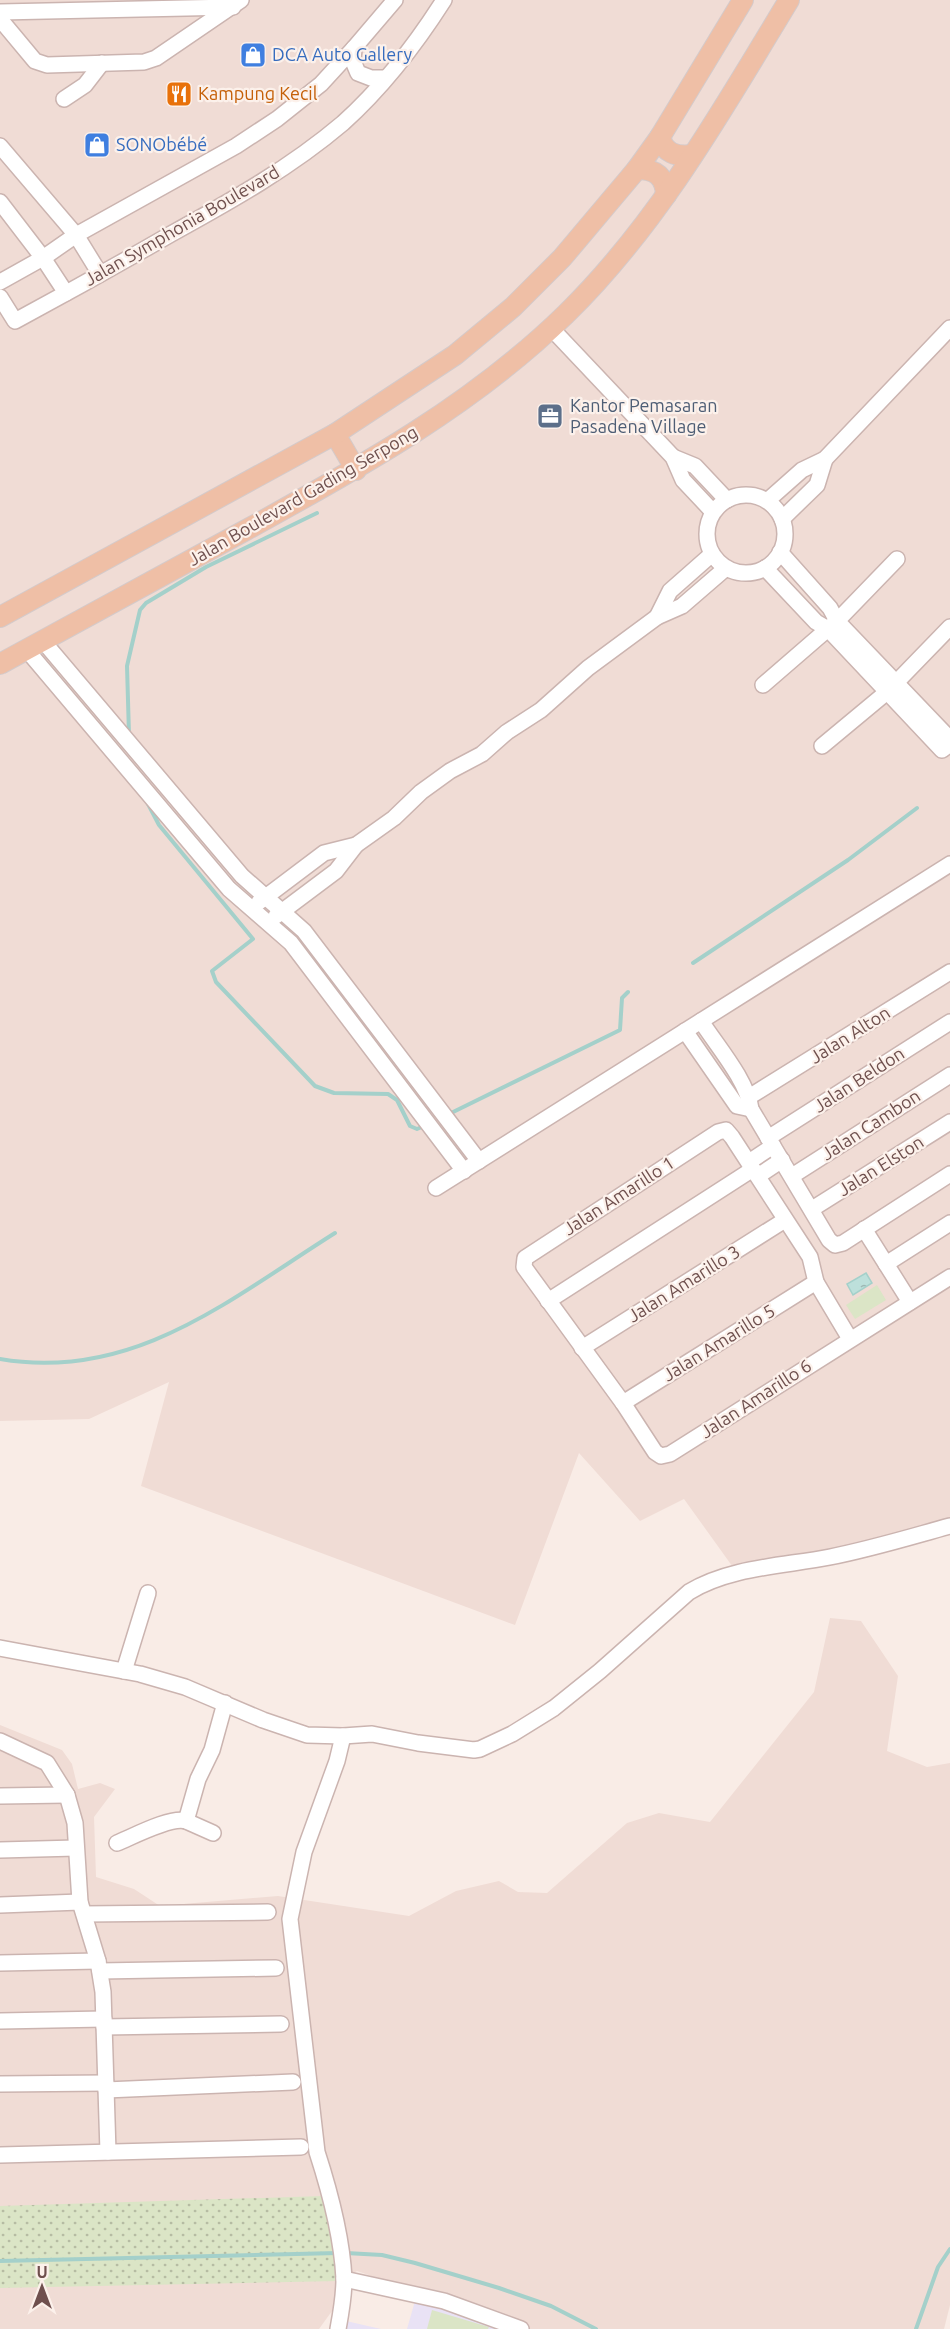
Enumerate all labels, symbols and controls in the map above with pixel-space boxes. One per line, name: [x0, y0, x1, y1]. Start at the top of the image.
shop icon: DCA Auto Gallery: [238, 40, 268, 70]
place label: DCA Auto Gallery: [272, 44, 412, 64]
restaurant icon: Kampung Kecil: [164, 79, 194, 109]
place label: Kampung Kecil: [198, 83, 318, 103]
shop icon: SONObébé: [82, 130, 112, 160]
place label: SONObébé: [116, 134, 207, 154]
street label: Jalan Symphonia Boulevard: [81, 161, 282, 289]
place label: Kantor Pemasaran Pasadena Village: [570, 395, 718, 436]
office icon: Kantor Pemasaran Pasadena Village: [535, 401, 565, 431]
street label: Jalan Boulevard Gading Serpong: [184, 421, 421, 569]
street label: Jalan Alton: [806, 1002, 893, 1067]
street label: Jalan Beldon: [809, 1042, 907, 1116]
street label: Jalan Cambon: [817, 1085, 924, 1164]
street label: Jalan Elston: [834, 1131, 927, 1199]
street label: Jalan Amarillo 1: [559, 1152, 678, 1239]
street label: Jalan Amarillo 3: [624, 1241, 743, 1326]
street label: Jalan Amarillo 5: [659, 1300, 778, 1385]
street label: Jalan Amarillo 6: [696, 1355, 815, 1442]
north arrow: [12, 2257, 72, 2317]
text: U: [36, 2263, 48, 2281]

